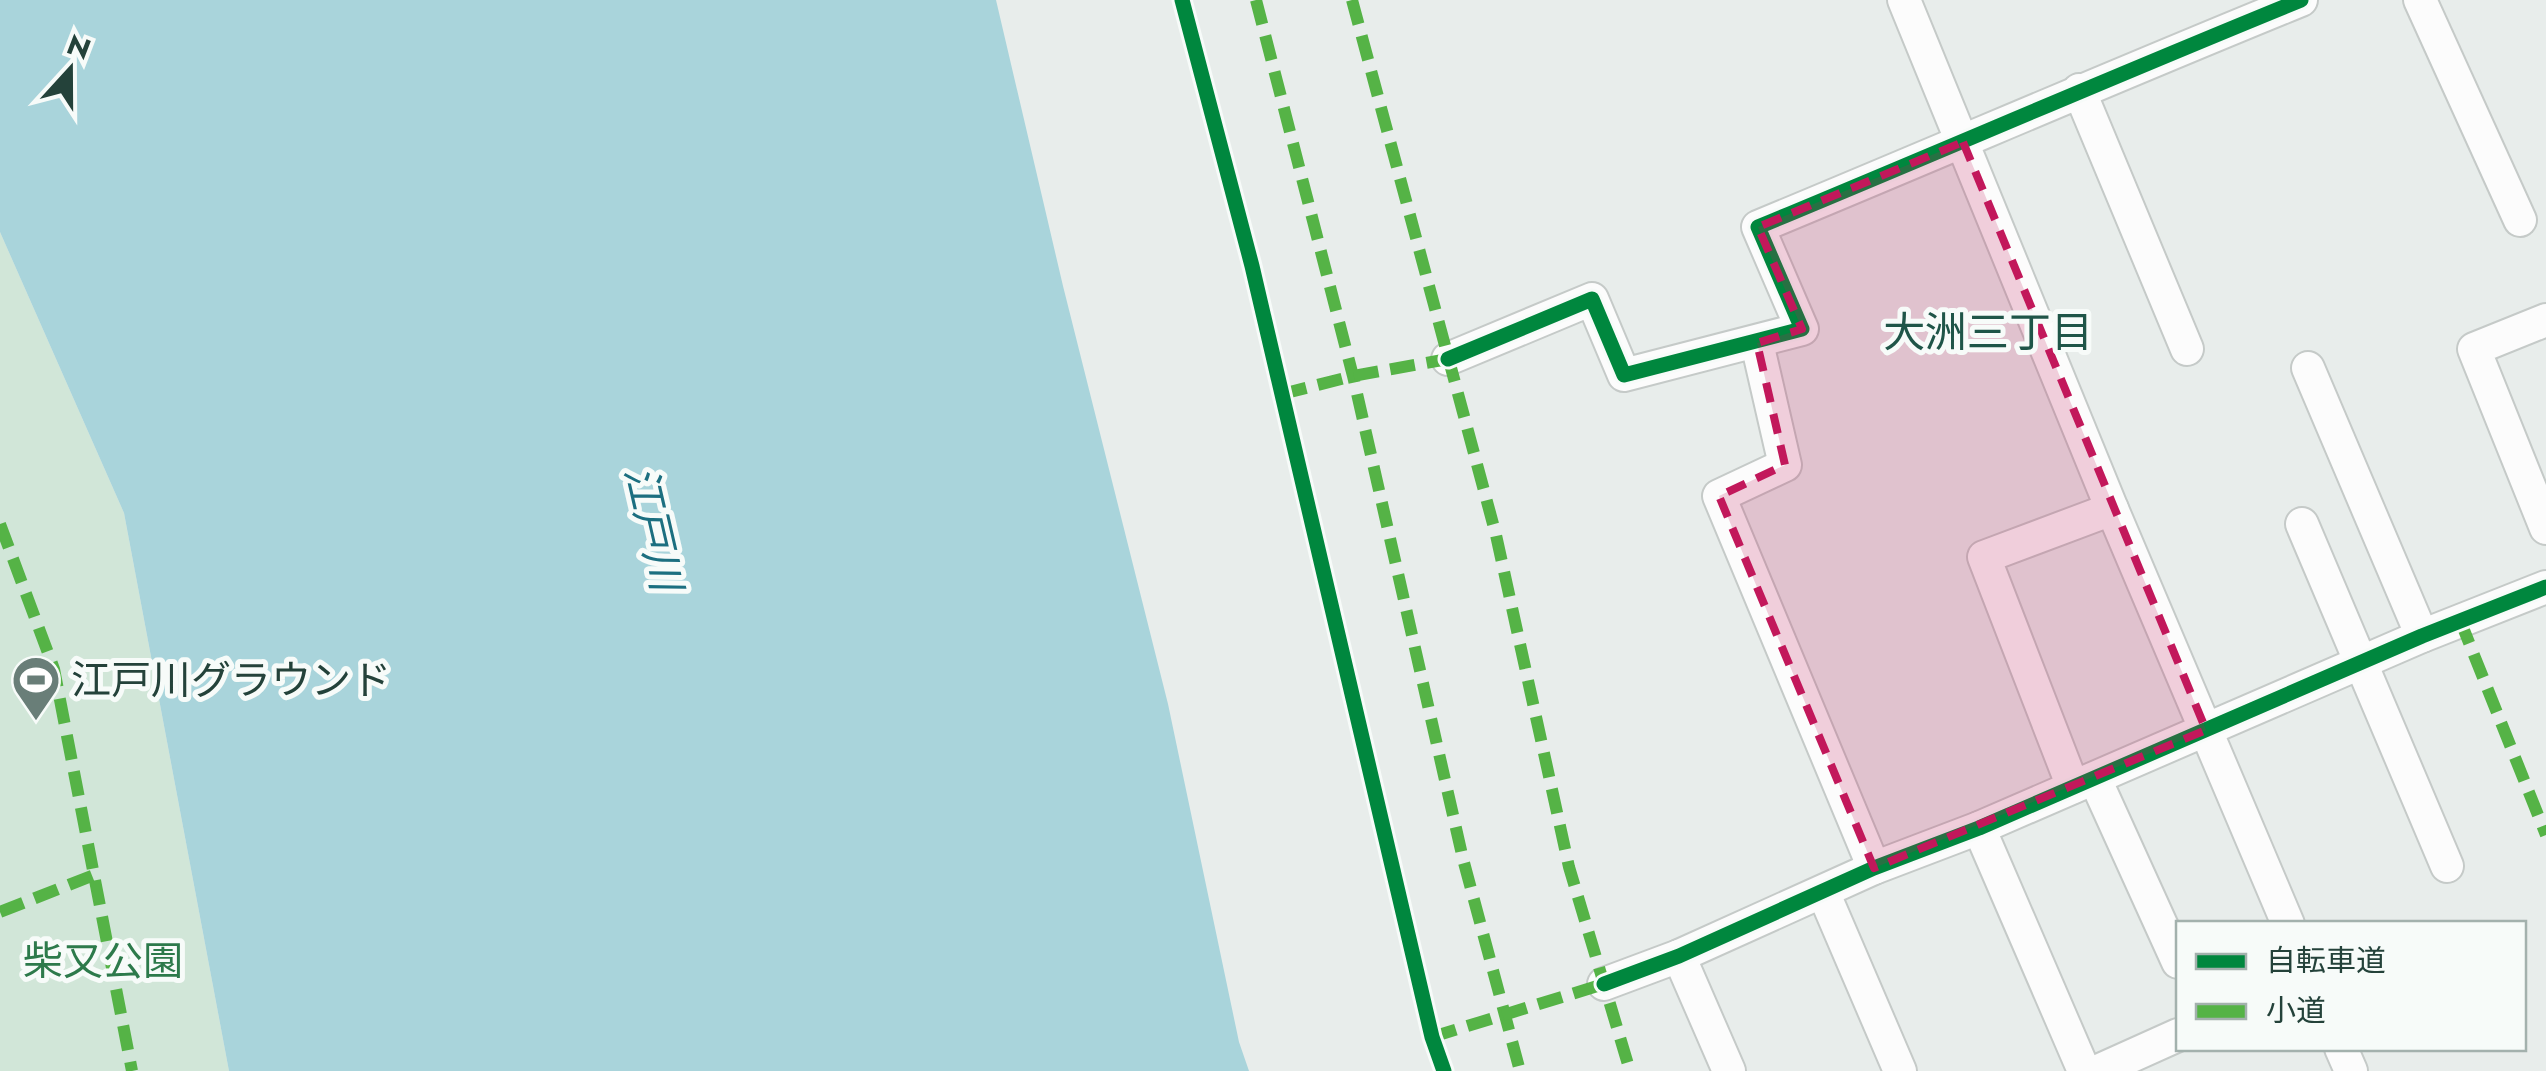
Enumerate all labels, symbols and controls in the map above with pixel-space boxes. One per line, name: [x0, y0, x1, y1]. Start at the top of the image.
north arrow: [20, 20, 120, 120]
text: N: [61, 24, 97, 70]
district label: 大洲三丁目: [1883, 302, 2093, 363]
water label: 江戸川: [610, 460, 698, 600]
place label: 江戸川グラウンド: [71, 651, 391, 709]
sports icon: 江戸川グラウンド: [10, 654, 62, 722]
legend: [2176, 921, 2526, 1051]
park label: 柴又公園: [23, 932, 183, 990]
text: 自転車道: [2266, 939, 2386, 982]
text: 小道: [2266, 989, 2326, 1032]

